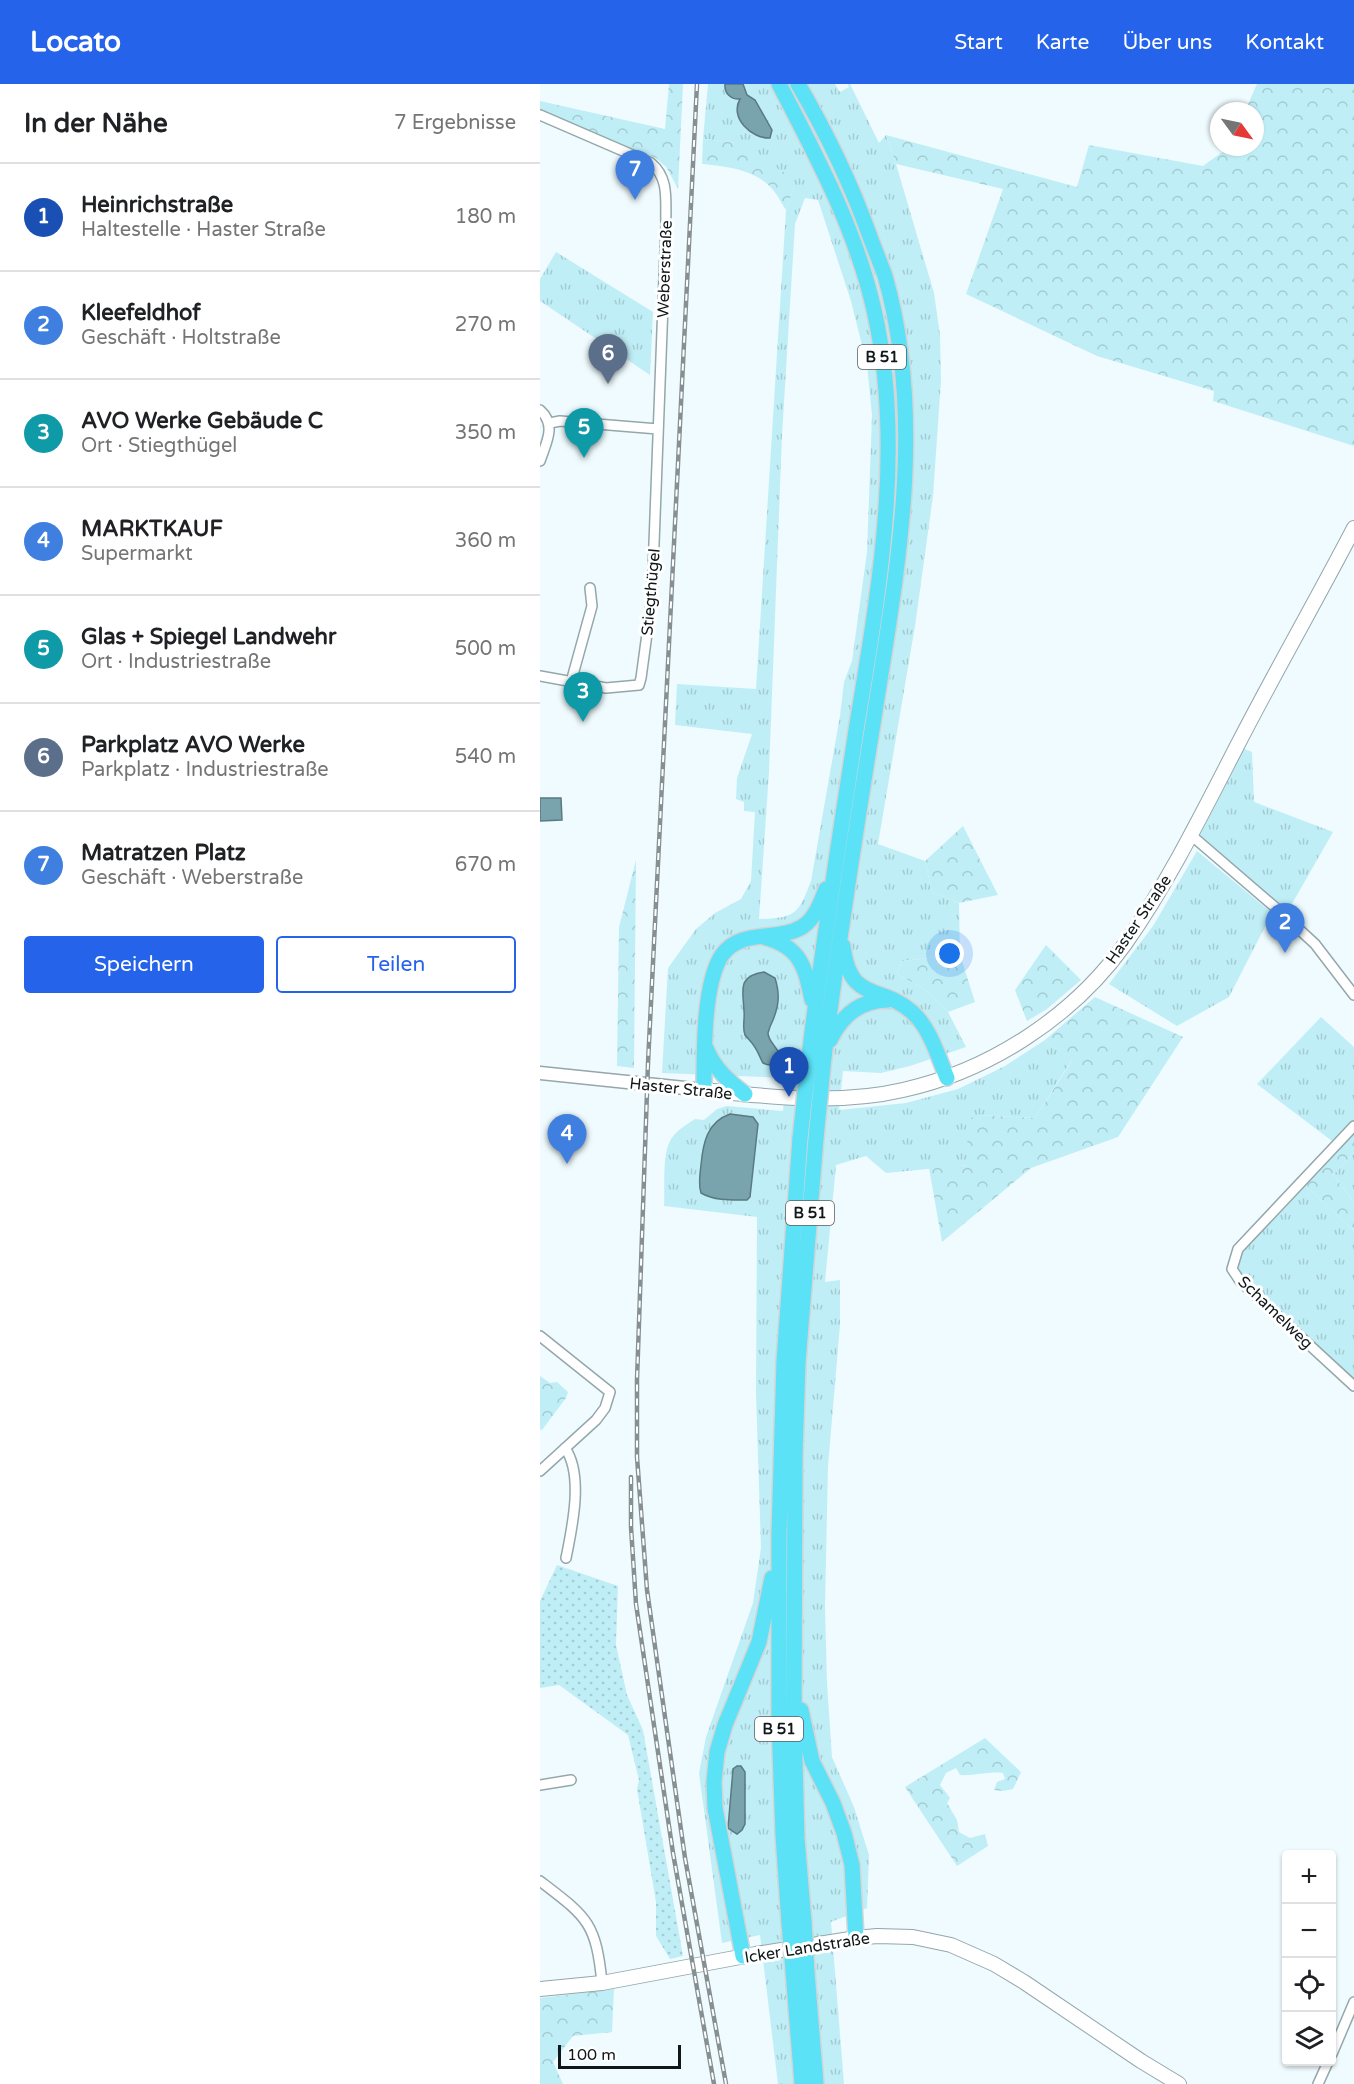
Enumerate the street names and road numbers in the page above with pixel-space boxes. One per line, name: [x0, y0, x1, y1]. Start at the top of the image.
street label: Weberstraße: [653, 220, 677, 318]
road number: B 51: [858, 345, 906, 369]
street label: Stiegthügel: [637, 548, 665, 637]
street label: Haster Straße: [1102, 871, 1176, 968]
street label: Haster Straße: [628, 1074, 733, 1104]
road number: B 51: [786, 1201, 834, 1225]
street label: Schamelweg: [1234, 1272, 1317, 1353]
road number: B 51: [755, 1717, 803, 1741]
street label: Icker Landstraße: [743, 1928, 871, 1968]

